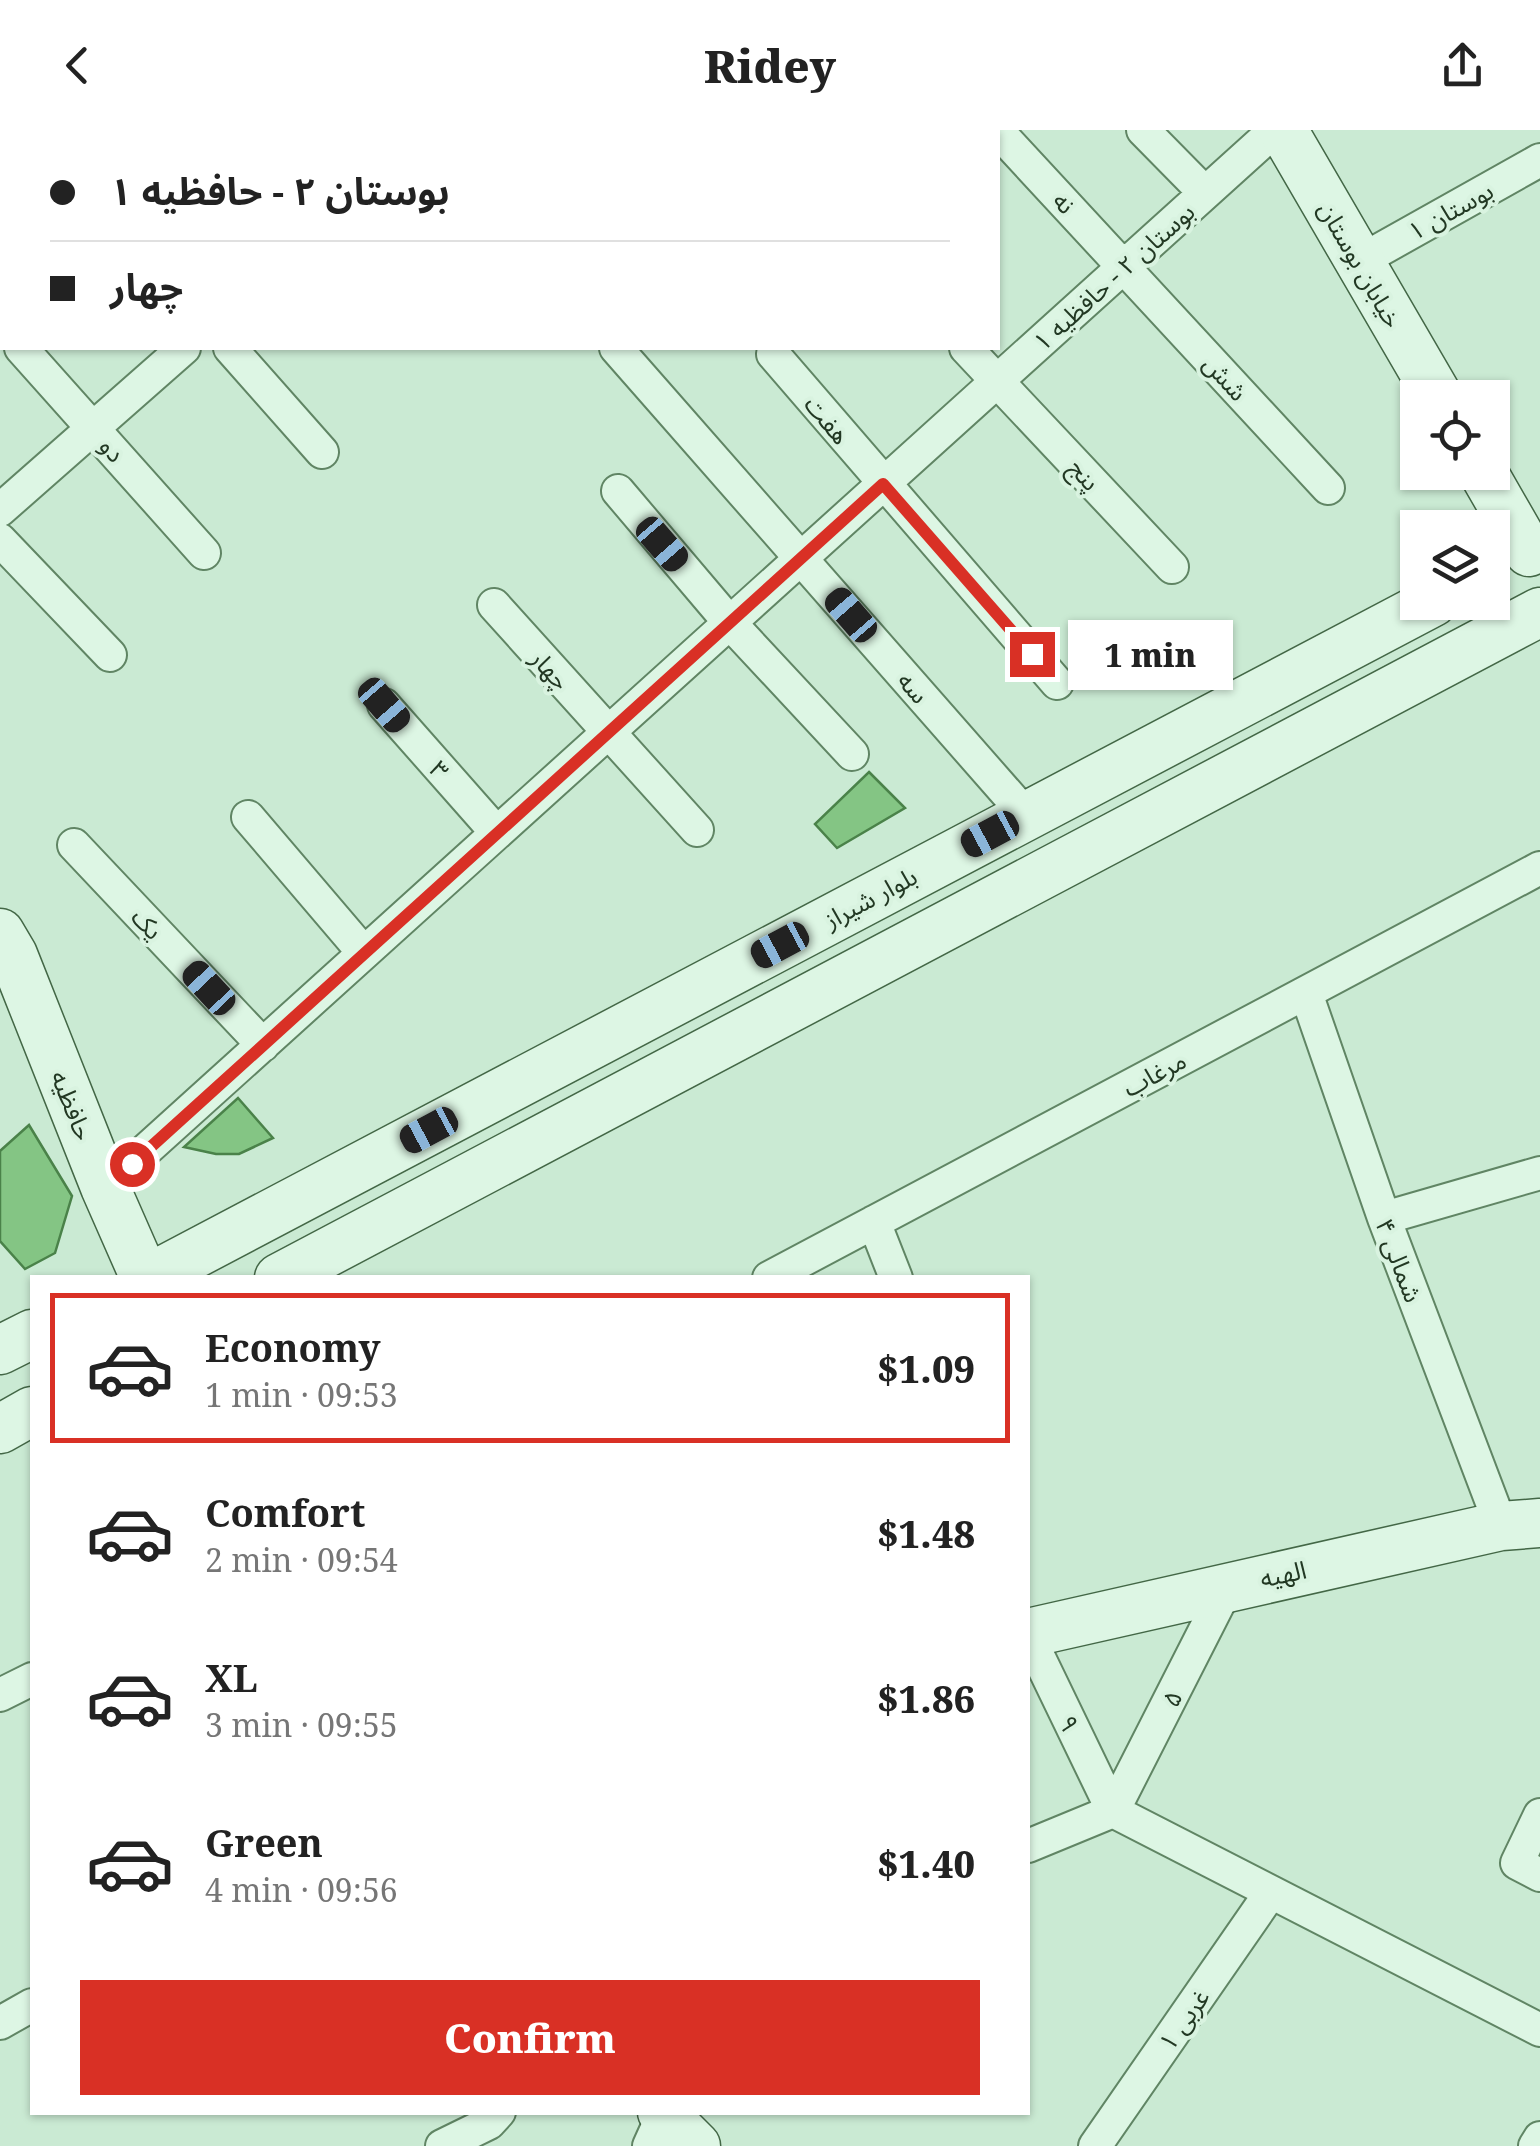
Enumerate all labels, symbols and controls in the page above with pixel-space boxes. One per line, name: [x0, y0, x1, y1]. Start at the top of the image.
text: Ridey: [704, 35, 836, 96]
icon: back: [50, 38, 105, 93]
icon: share: [1435, 38, 1490, 93]
text: بوستان ۲ - حافظیه ۱: [110, 164, 449, 216]
street label: بوستان ۱: [1401, 173, 1499, 247]
street label: نه: [1046, 183, 1084, 221]
street label: بوستان ۲ - حافظیه ۱: [1025, 194, 1201, 358]
street label: خیابان بوستان: [1311, 195, 1411, 333]
text: چهار: [110, 260, 183, 312]
street label: شش: [1196, 347, 1256, 407]
map controls: [1400, 380, 1510, 620]
button: locate: [1400, 380, 1510, 490]
street label: هفت: [798, 387, 858, 451]
street label: دو: [93, 429, 133, 469]
street label: پنج: [1059, 451, 1108, 499]
button: layers: [1400, 510, 1510, 620]
car: [631, 512, 693, 576]
car: [820, 583, 882, 647]
callout: 1 min: [1067, 619, 1232, 689]
route end: [1010, 632, 1055, 677]
text: 1 min: [1105, 633, 1196, 676]
street label: چهار: [523, 641, 578, 697]
street label: سه: [891, 664, 937, 710]
car: [353, 673, 415, 737]
street label: ۳: [422, 752, 458, 786]
car: [956, 807, 1024, 861]
street label: بلوار شیراز: [817, 858, 923, 936]
street label: یک: [125, 900, 171, 946]
car: [746, 918, 814, 972]
car: [178, 956, 240, 1020]
street label: مرغاب: [1116, 1042, 1192, 1104]
street label: حافظیه: [44, 1065, 102, 1145]
car: [395, 1103, 463, 1157]
route start: [110, 1142, 155, 1187]
street label: ۴ شمالی: [1369, 1213, 1431, 1307]
text: Economy: [205, 1321, 381, 1373]
icon: car: [85, 1323, 175, 1413]
text: $1.09: [877, 1342, 975, 1394]
text: 1 min · 09:53: [205, 1373, 398, 1416]
text: Comfort: [205, 1486, 365, 1538]
icon: car: [85, 1488, 175, 1578]
text: $1.48: [877, 1507, 975, 1559]
text: 2 min · 09:54: [205, 1538, 398, 1581]
street label: الهیه: [1257, 1552, 1309, 1594]
text: XL: [205, 1651, 258, 1703]
icon: car: [85, 1653, 175, 1743]
text: $1.86: [877, 1672, 975, 1724]
street label: ۵: [1153, 1684, 1189, 1712]
text: 3 min · 09:55: [205, 1703, 398, 1746]
street label: ۹: [1052, 1709, 1088, 1737]
text: Green: [205, 1816, 323, 1868]
icon: car: [85, 1818, 175, 1908]
text: $1.40: [877, 1837, 975, 1889]
text: 4 min · 09:56: [205, 1868, 398, 1911]
button: Confirm: [80, 1980, 980, 2095]
street label: ۱ غربی: [1150, 1982, 1216, 2056]

